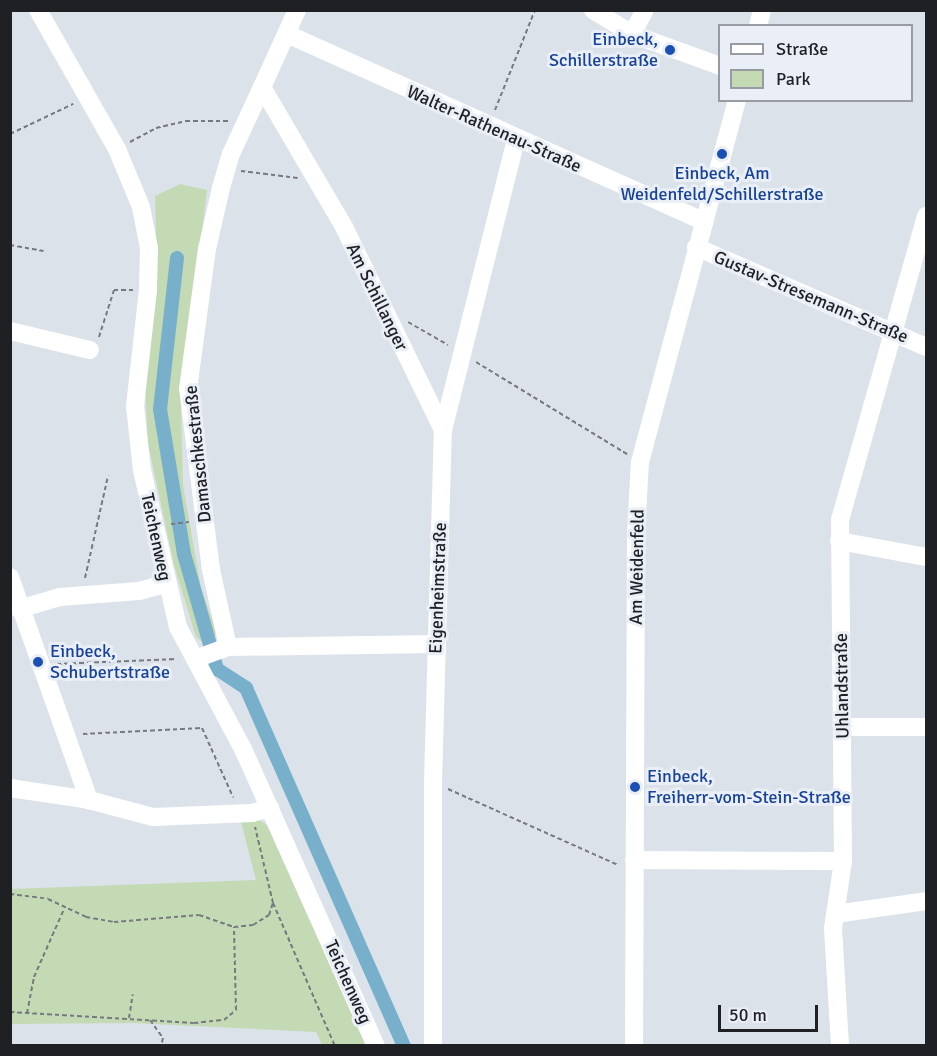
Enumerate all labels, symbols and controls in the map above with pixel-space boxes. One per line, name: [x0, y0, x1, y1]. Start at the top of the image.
legend: [718, 24, 913, 102]
place label: Einbeck, Schillerstraße: [549, 29, 658, 72]
text: Straße: [776, 38, 828, 60]
marker: Einbeck, Schillerstraße: [663, 43, 677, 57]
text: Park: [776, 68, 811, 90]
street label: Walter-Rathenau-Straße: [403, 81, 585, 177]
marker: Einbeck, Am Weidenfeld/Schillerstraße: [715, 147, 729, 161]
place label: Einbeck, Am Weidenfeld/Schillerstraße: [620, 163, 824, 206]
street label: Am Schillanger: [342, 240, 412, 354]
street label: Gustav-Stresemann-Straße: [711, 246, 911, 348]
street label: Damaschkestraße: [180, 384, 216, 524]
street label: Teichenweg: [136, 491, 176, 583]
street label: Am Weidenfeld: [625, 509, 649, 625]
street label: Eigenheimstraße: [425, 522, 451, 654]
street label: Uhlandstraße: [830, 633, 854, 739]
place label: Einbeck, Schubertstraße: [50, 641, 170, 684]
marker: Einbeck, Schubertstraße: [31, 655, 45, 669]
place label: Einbeck, Freiherr-vom-Stein-Straße: [647, 766, 851, 808]
marker: Einbeck, Freiherr-vom-Stein-Straße: [628, 780, 642, 794]
street label: Teichenweg: [320, 937, 376, 1027]
scale bar: [721, 993, 822, 1031]
text: 50 m: [729, 1004, 767, 1026]

